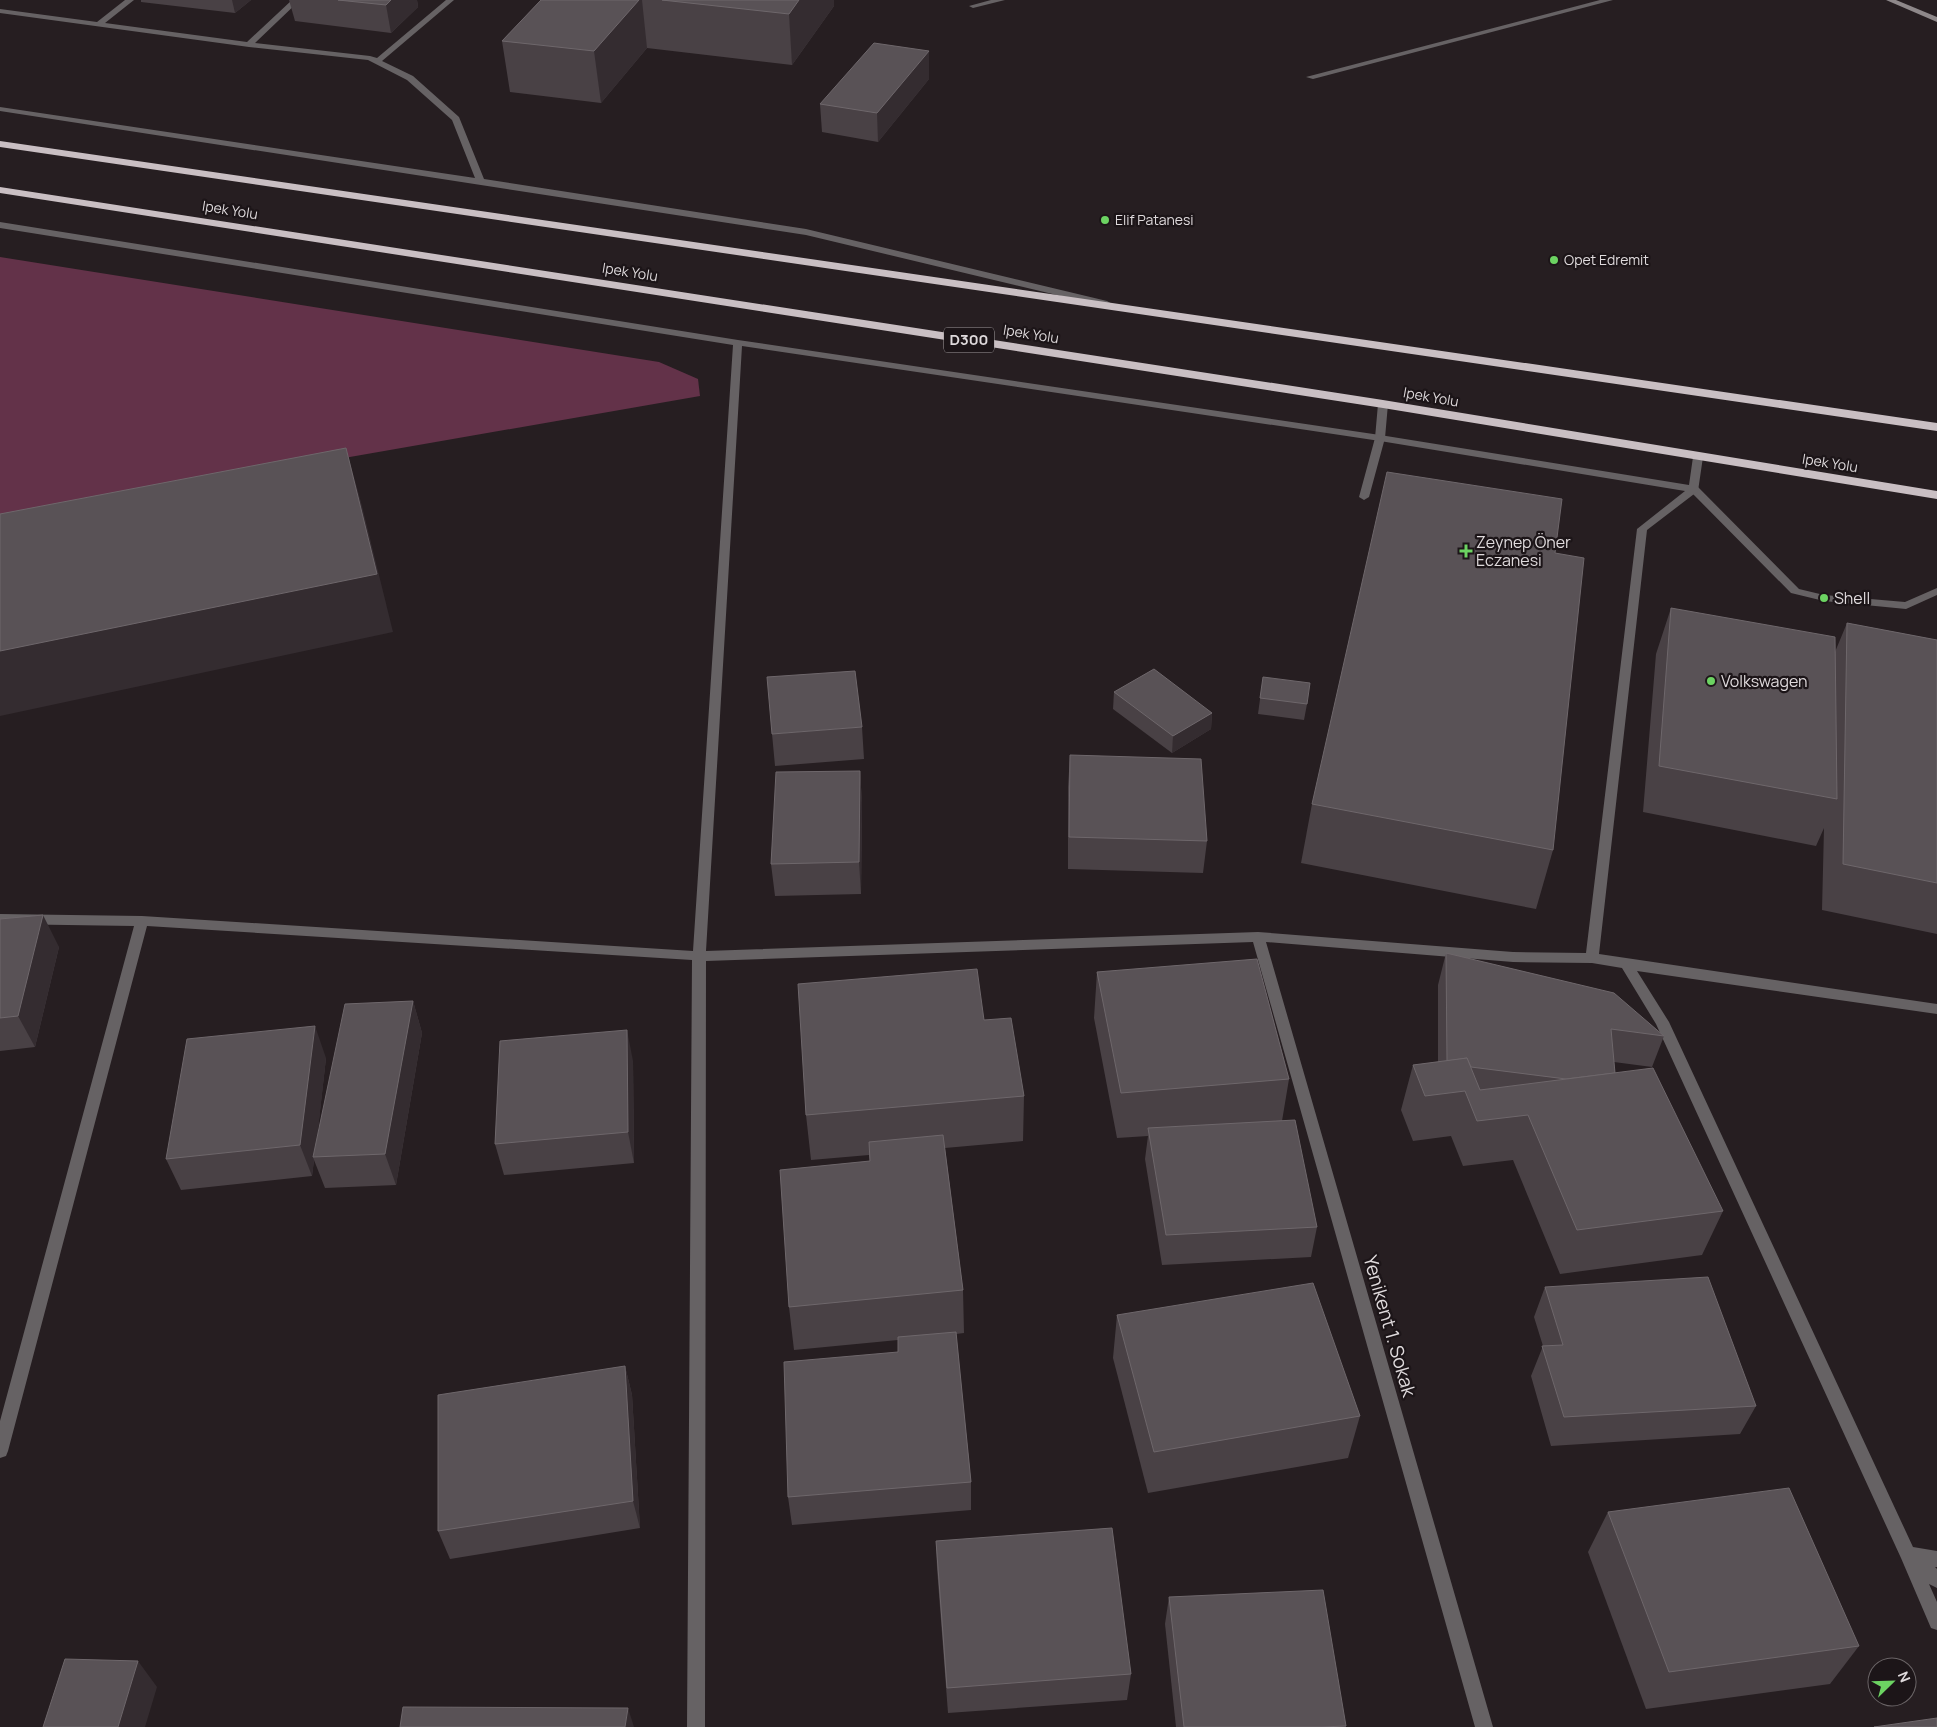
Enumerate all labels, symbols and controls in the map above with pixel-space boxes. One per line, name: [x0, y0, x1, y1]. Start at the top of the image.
street label: Ipek Yolu: [201, 196, 259, 223]
place label: Elif Patanesi: [1115, 210, 1194, 229]
marker: Elif Patanesi: [1099, 214, 1111, 226]
place label: Opet Edremit: [1564, 250, 1649, 269]
marker: Opet Edremit: [1548, 254, 1560, 266]
street label: Ipek Yolu: [601, 258, 659, 285]
street label: Ipek Yolu: [1002, 320, 1060, 347]
road number: D300: [944, 328, 994, 352]
street label: Ipek Yolu: [1402, 382, 1460, 411]
street label: Ipek Yolu: [1801, 449, 1859, 476]
place label: Zeynep Öner Eczanesi: [1476, 531, 1571, 571]
marker: Zeynep Öner Eczanesi: [1460, 545, 1472, 557]
place label: Shell: [1834, 587, 1870, 609]
marker: Shell: [1818, 592, 1830, 604]
place label: Volkswagen: [1721, 670, 1808, 692]
marker: Volkswagen: [1705, 675, 1717, 687]
street label: Yenikent 1. Sokak: [1357, 1252, 1423, 1400]
north arrow: [1867, 1657, 1917, 1707]
text: N: [1894, 1668, 1915, 1685]

